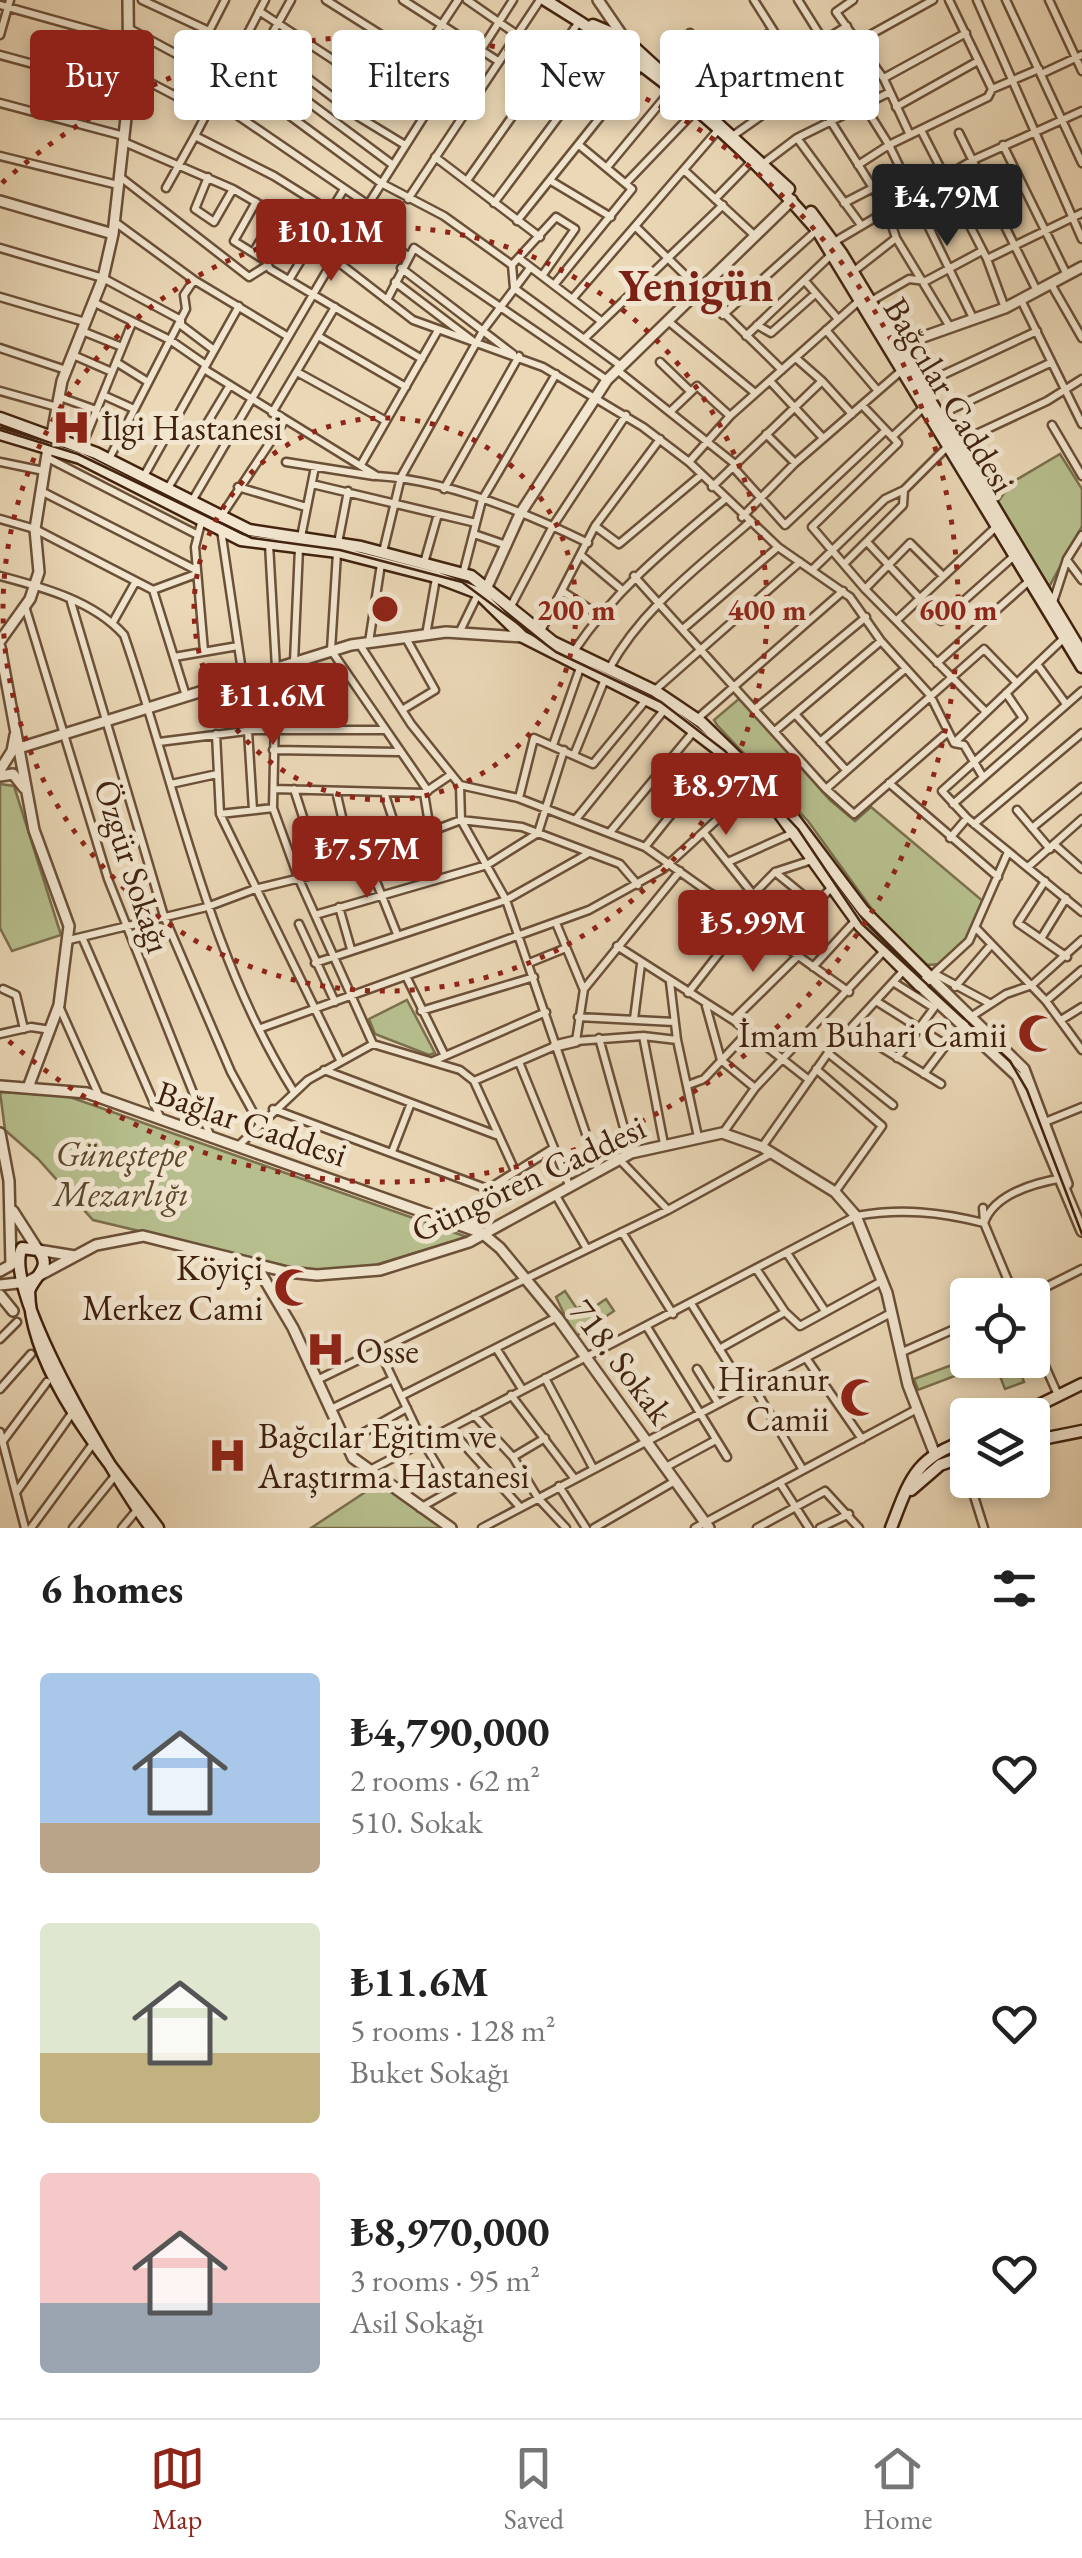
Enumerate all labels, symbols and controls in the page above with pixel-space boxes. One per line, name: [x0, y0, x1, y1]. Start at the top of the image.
chip: Buy: [30, 30, 154, 120]
chip: Rent: [174, 30, 312, 120]
chip: Filters: [332, 30, 485, 120]
chip: New: [505, 30, 640, 120]
chip: Apartment: [660, 30, 879, 120]
pin: ₺4.79M: [866, 164, 1028, 249]
text: ₺4.79M: [894, 175, 1000, 217]
pin: ₺10.1M: [250, 199, 412, 284]
text: ₺10.1M: [278, 210, 384, 252]
district label: Yenigün: [618, 256, 774, 315]
street label: Bağcılar Caddesi: [874, 289, 1026, 501]
place label: İlgi Hastanesi: [101, 405, 283, 450]
hospital icon: İlgi Hastanesi: [50, 406, 92, 448]
text: 200 m: [537, 590, 615, 629]
text: 400 m: [728, 590, 806, 629]
text: 600 m: [919, 590, 997, 629]
centre of rings: [367, 591, 403, 627]
pin: ₺11.6M: [192, 663, 354, 748]
text: ₺11.6M: [220, 674, 326, 716]
pin: ₺8.97M: [645, 753, 807, 838]
text: ₺8.97M: [673, 764, 779, 806]
street label: Özgür Sokağı: [84, 774, 182, 958]
pin: ₺7.57M: [286, 816, 448, 901]
text: ₺7.57M: [314, 827, 420, 869]
pin: ₺5.99M: [672, 890, 834, 975]
text: ₺5.99M: [700, 901, 806, 943]
place label: İmam Buhari Camii: [738, 1012, 1007, 1057]
mosque icon: İmam Buhari Camii: [1016, 1013, 1058, 1055]
street label: Bağlar Caddesi: [151, 1069, 353, 1177]
street label: Güngören Caddesi: [404, 1104, 652, 1252]
park label: Güneştepe Mezarlığı: [51, 1131, 189, 1217]
place label: Köyiçi Merkez Cami: [82, 1245, 263, 1330]
mosque icon: Köyiçi Merkez Cami: [272, 1266, 314, 1308]
map controls: [950, 1278, 1050, 1498]
button: locate: [950, 1278, 1050, 1378]
street label: 718. Sokak: [560, 1289, 684, 1433]
place label: Osse: [356, 1328, 419, 1373]
hospital icon: Osse: [305, 1329, 347, 1371]
place label: Hiranur Camii: [718, 1356, 829, 1441]
mosque icon: Hiranur Camii: [838, 1377, 880, 1419]
button: layers: [950, 1398, 1050, 1498]
place label: Bağcılar Eğitim ve Araştırma Hastanesi: [257, 1413, 529, 1498]
hospital icon: Bağcılar Eğitim ve Araştırma Hastanesi: [207, 1434, 249, 1476]
text: 6 homes: [40, 1561, 183, 1616]
icon: filters: [987, 1561, 1042, 1616]
text: ₺4,790,000: [350, 1704, 549, 1759]
icon: home: [120, 1713, 240, 1833]
icon: heart: [987, 1746, 1042, 1801]
text: 2 rooms · 62 m²: [350, 1759, 540, 1801]
text: 510. Sokak: [350, 1801, 483, 1843]
text: ₺11.6M: [350, 1954, 489, 2009]
icon: home: [120, 1963, 240, 2083]
icon: heart: [987, 1996, 1042, 2051]
text: 5 rooms · 128 m²: [350, 2009, 556, 2051]
text: Buket Sokağı: [350, 2051, 509, 2093]
text: ₺8,970,000: [350, 2204, 549, 2259]
icon: home: [120, 2213, 240, 2333]
icon: heart: [987, 2246, 1042, 2301]
text: 3 rooms · 95 m²: [350, 2259, 540, 2301]
text: Asil Sokağı: [350, 2301, 484, 2343]
tab: Map: [150, 2441, 205, 2537]
tab: Saved: [504, 2441, 564, 2537]
tab: Home: [863, 2441, 932, 2537]

